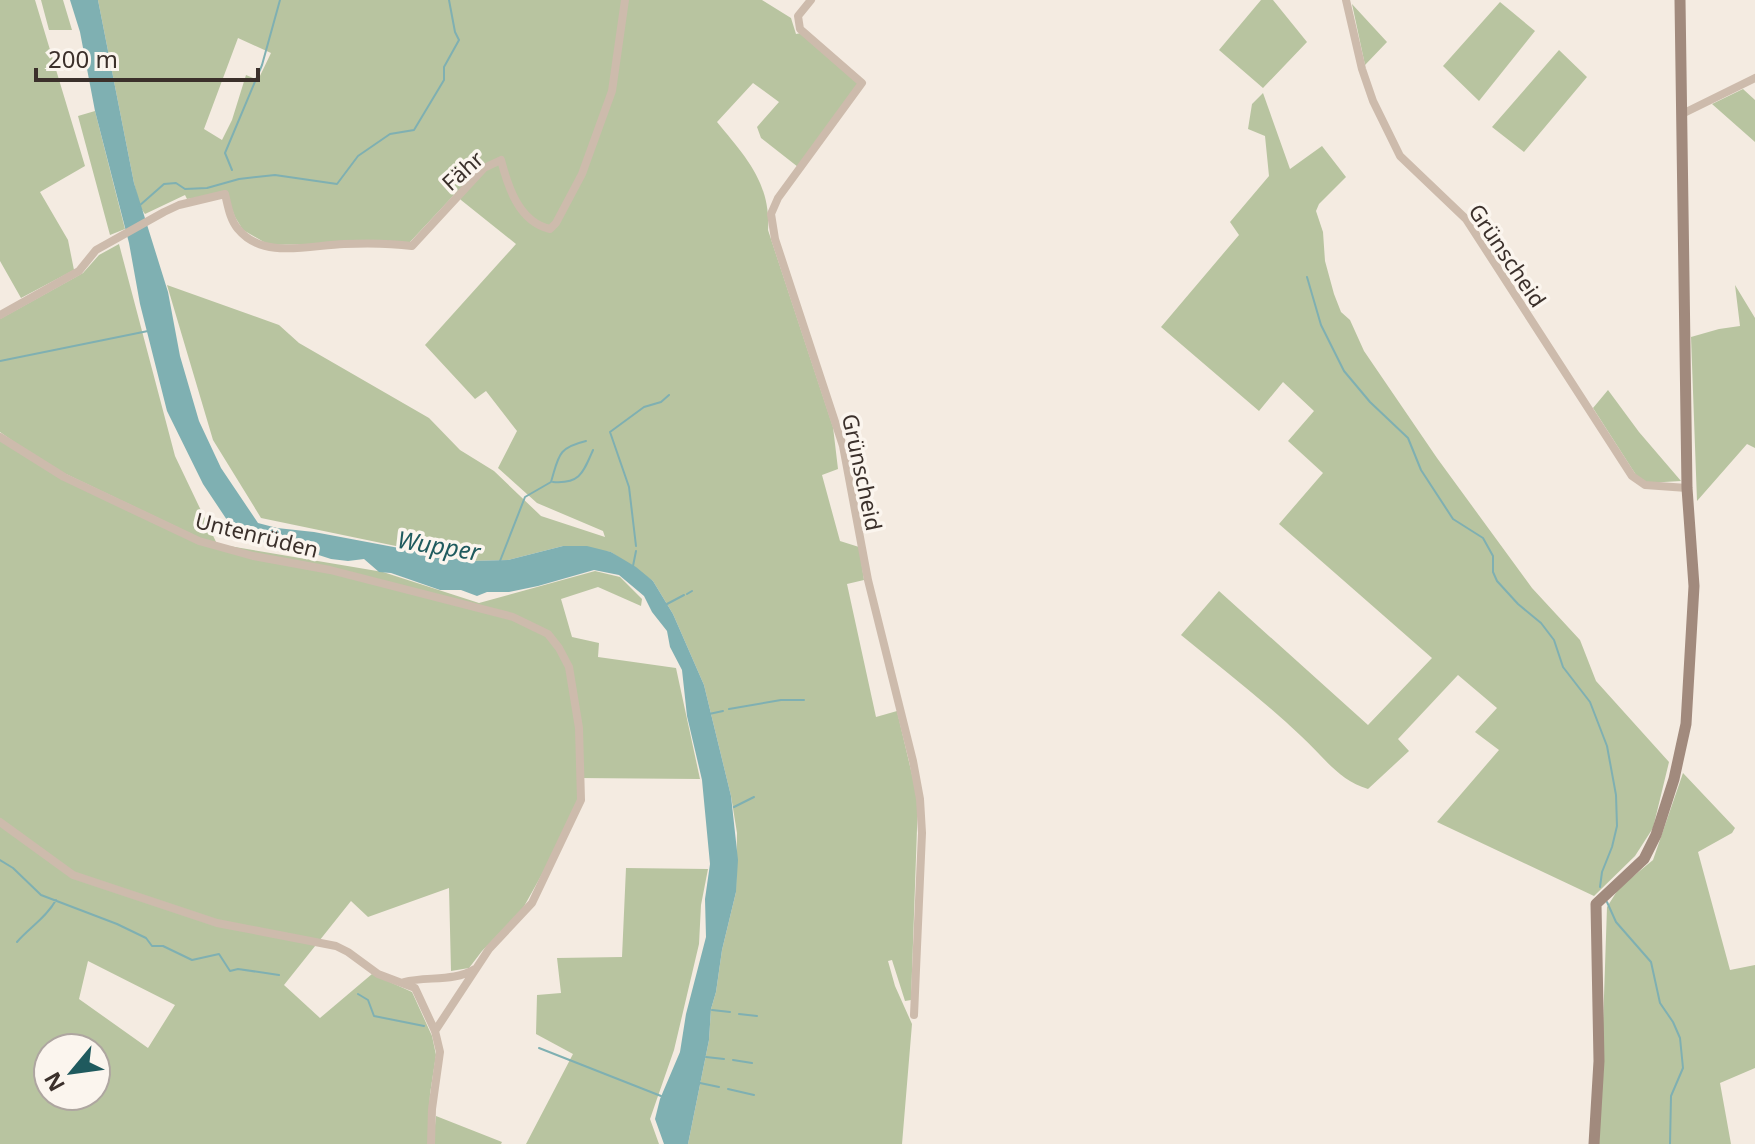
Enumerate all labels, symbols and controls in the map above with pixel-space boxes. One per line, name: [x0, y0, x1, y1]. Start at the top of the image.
scale bar: [36, 32, 258, 82]
text: 200 m: [48, 42, 118, 75]
street label: Fähr: [435, 143, 489, 197]
street label: Grünscheid: [1462, 197, 1554, 313]
street label: Grünscheid: [836, 411, 890, 533]
street label: Untenrüden: [192, 504, 322, 564]
water label: Wupper: [395, 522, 484, 568]
north arrow: [32, 1032, 112, 1112]
text: N: [36, 1067, 71, 1097]

